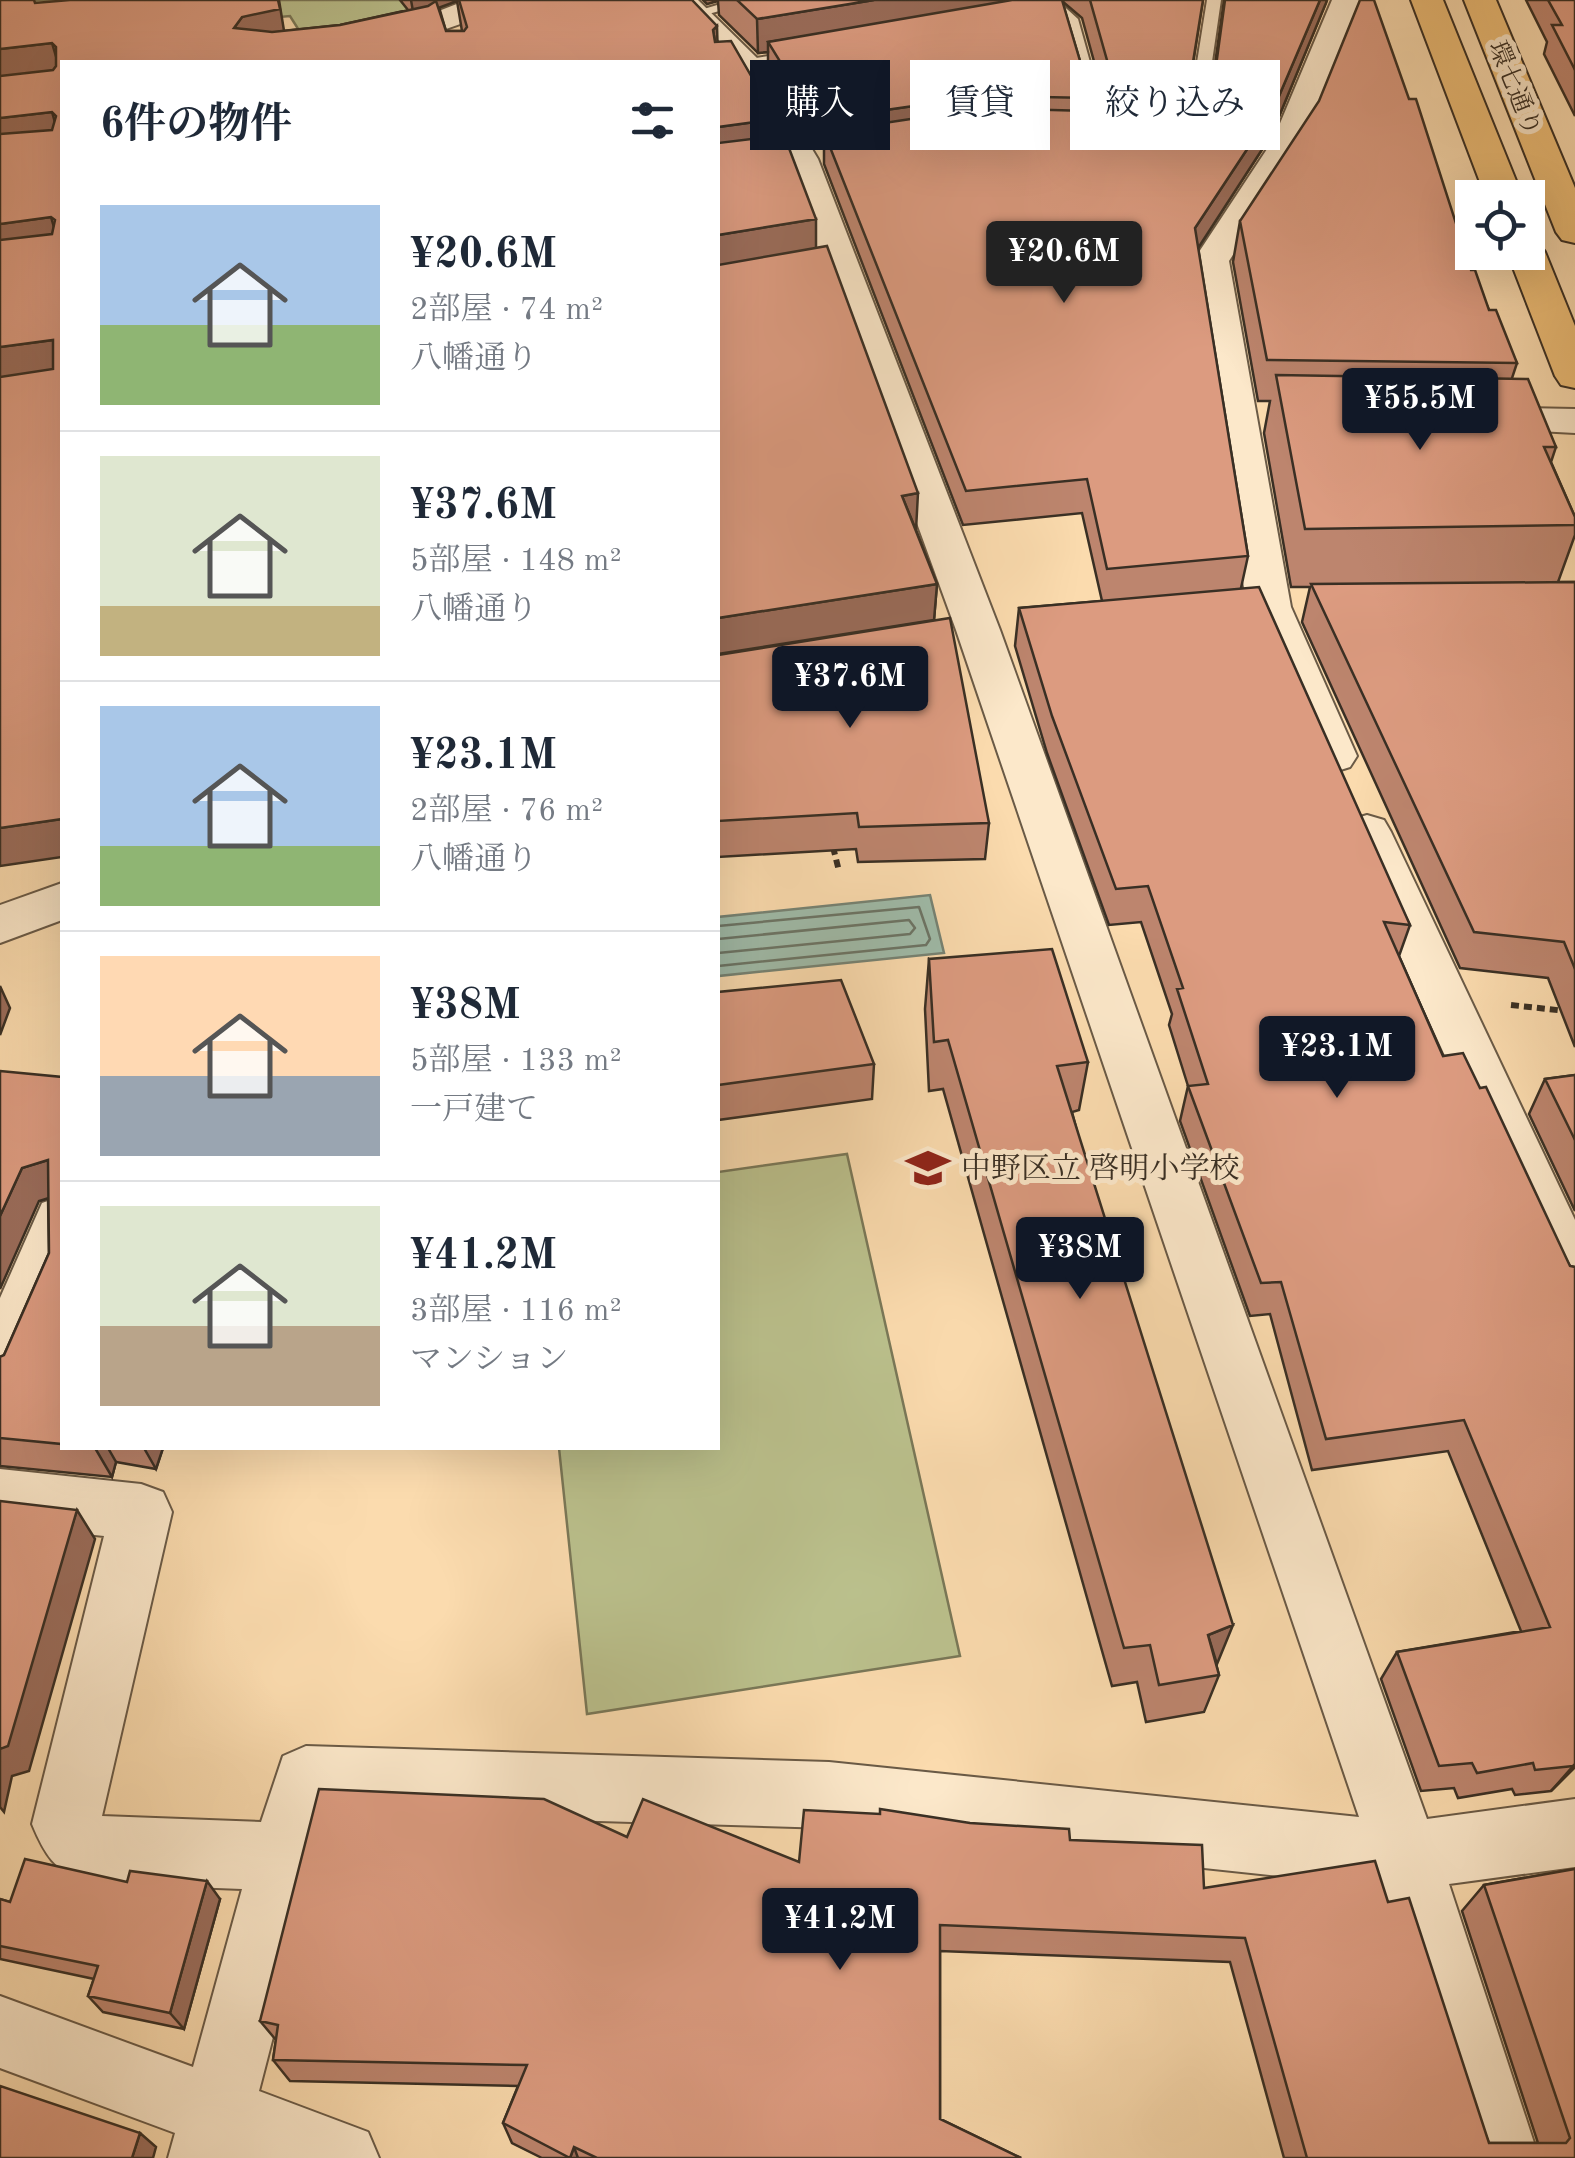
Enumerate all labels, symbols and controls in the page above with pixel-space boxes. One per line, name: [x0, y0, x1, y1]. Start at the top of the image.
street label: 環七通り: [1483, 37, 1546, 140]
chip: 購入: [750, 60, 890, 150]
chip: 賃貸: [910, 60, 1050, 150]
chip: 絞り込み: [1070, 60, 1280, 150]
icon: filters: [625, 93, 680, 148]
text: 6件の物件: [100, 105, 292, 147]
map controls: [1455, 180, 1545, 270]
button: locate: [1455, 180, 1545, 270]
pin: ¥20.6M: [983, 221, 1145, 306]
text: ¥20.6M: [410, 235, 557, 277]
text: ¥20.6M: [1008, 237, 1120, 269]
icon: home: [180, 245, 300, 365]
text: 2部屋 · 74 m²: [410, 295, 603, 327]
text: 八幡通り: [410, 344, 538, 376]
pin: ¥55.5M: [1339, 368, 1501, 453]
text: ¥55.5M: [1364, 384, 1476, 416]
text: ¥37.6M: [410, 486, 557, 528]
icon: home: [180, 496, 300, 616]
text: 5部屋 · 148 m²: [410, 546, 622, 578]
text: 八幡通り: [410, 595, 538, 627]
pin: ¥37.6M: [769, 646, 931, 731]
text: ¥37.6M: [794, 662, 906, 694]
text: ¥23.1M: [410, 736, 557, 778]
icon: home: [180, 746, 300, 866]
text: 2部屋 · 76 m²: [410, 796, 603, 828]
text: 八幡通り: [410, 845, 538, 877]
text: ¥38M: [410, 986, 520, 1028]
icon: home: [180, 996, 300, 1116]
pin: ¥23.1M: [1256, 1016, 1418, 1101]
text: ¥23.1M: [1281, 1032, 1393, 1064]
text: 5部屋 · 133 m²: [410, 1046, 622, 1078]
text: 一戸建て: [410, 1095, 538, 1127]
school or university icon: 中野区立 啓明小学校: [904, 1144, 952, 1192]
place label: 中野区立 啓明小学校: [961, 1152, 1239, 1185]
pin: ¥38M: [1021, 1217, 1139, 1302]
text: ¥38M: [1038, 1233, 1122, 1265]
text: ¥41.2M: [410, 1236, 557, 1278]
icon: home: [180, 1246, 300, 1366]
text: 3部屋 · 116 m²: [410, 1296, 622, 1328]
text: マンション: [410, 1345, 569, 1377]
pin: ¥41.2M: [759, 1888, 921, 1973]
text: ¥41.2M: [784, 1904, 896, 1936]

